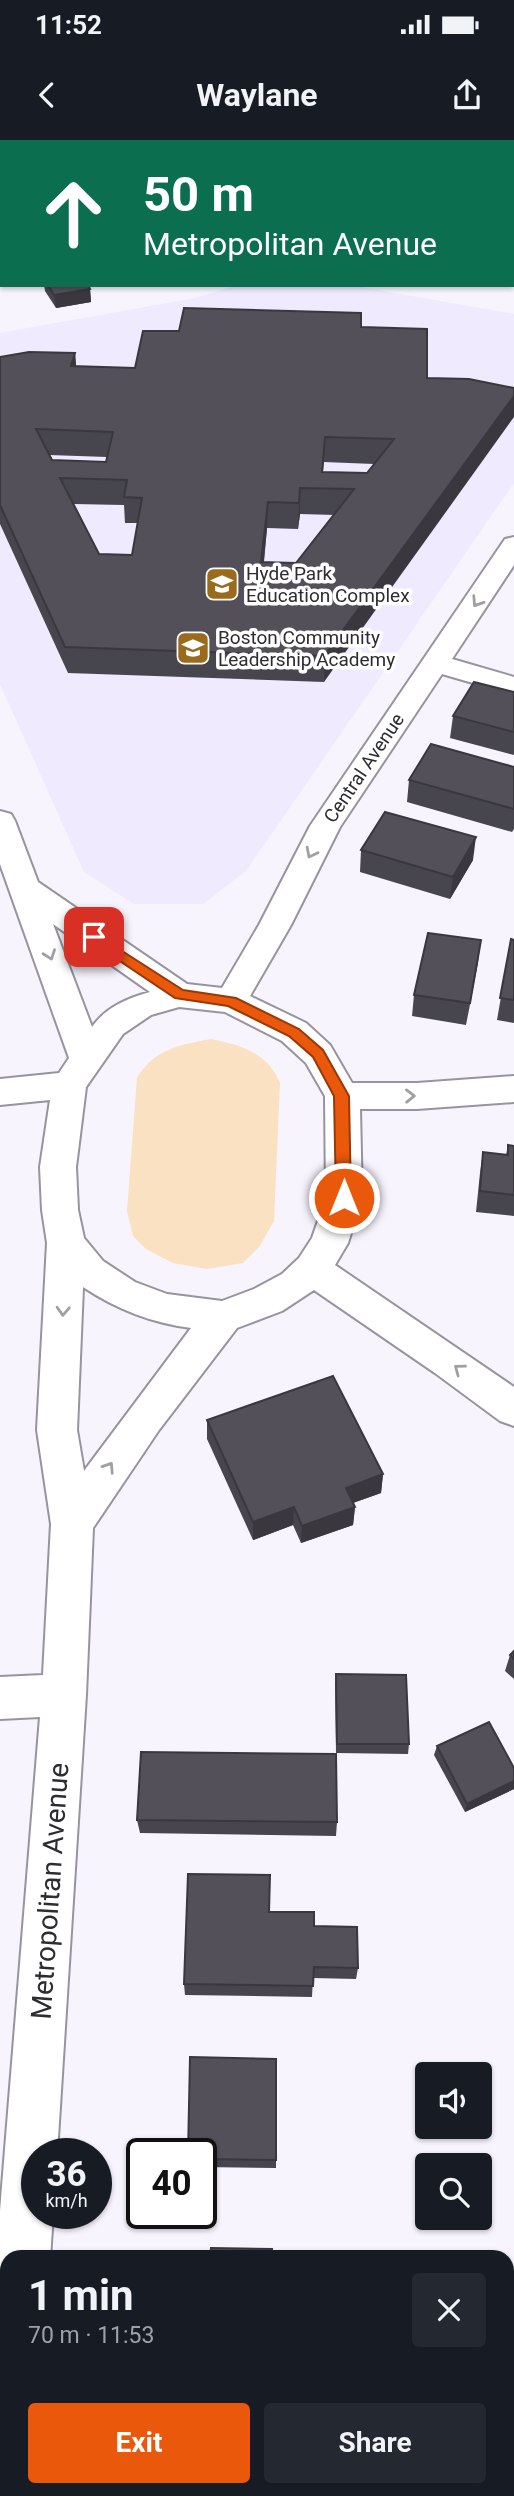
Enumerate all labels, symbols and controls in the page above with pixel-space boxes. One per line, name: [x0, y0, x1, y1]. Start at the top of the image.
text: 11:52: [35, 10, 102, 40]
icon: back: [28, 76, 66, 114]
text: Waylane: [196, 76, 318, 114]
icon: share: [448, 76, 486, 114]
text: 50 m: [143, 166, 254, 223]
icon: ahead: [28, 168, 119, 259]
text: Metropolitan Avenue: [143, 225, 437, 263]
place label: Hyde Park Education Complex: [246, 562, 410, 607]
school or university icon: Hyde Park Education Complex: [203, 565, 241, 603]
one-way arrow: [472, 594, 485, 607]
place label: Boston Community Leadership Academy: [218, 626, 395, 671]
school or university icon: Boston Community Leadership Academy: [174, 629, 212, 667]
street label: Central Avenue: [319, 709, 409, 827]
one-way arrow: [306, 846, 320, 858]
pin: [64, 907, 124, 967]
icon: arrive: [75, 918, 113, 956]
one-way arrow: [42, 948, 56, 960]
one-way arrow: [405, 1088, 416, 1104]
position arrow: [307, 1161, 381, 1235]
one-way arrow: [55, 1306, 70, 1317]
one-way arrow: [454, 1364, 467, 1377]
one-way arrow: [101, 1462, 114, 1475]
street label: Metropolitan Avenue: [25, 1762, 75, 2020]
map controls: [415, 2062, 492, 2230]
button: sound: [415, 2062, 492, 2139]
speed limit sign: 40: [126, 2138, 217, 2229]
button: search: [415, 2153, 492, 2230]
text: 36: [46, 2154, 87, 2195]
text: km/h: [45, 2190, 88, 2211]
text: 1 min: [28, 2271, 134, 2320]
button: close: [412, 2273, 486, 2347]
text: 70 m · 11:53: [28, 2322, 154, 2349]
button: Exit: [28, 2403, 250, 2483]
button: Share: [264, 2403, 486, 2483]

